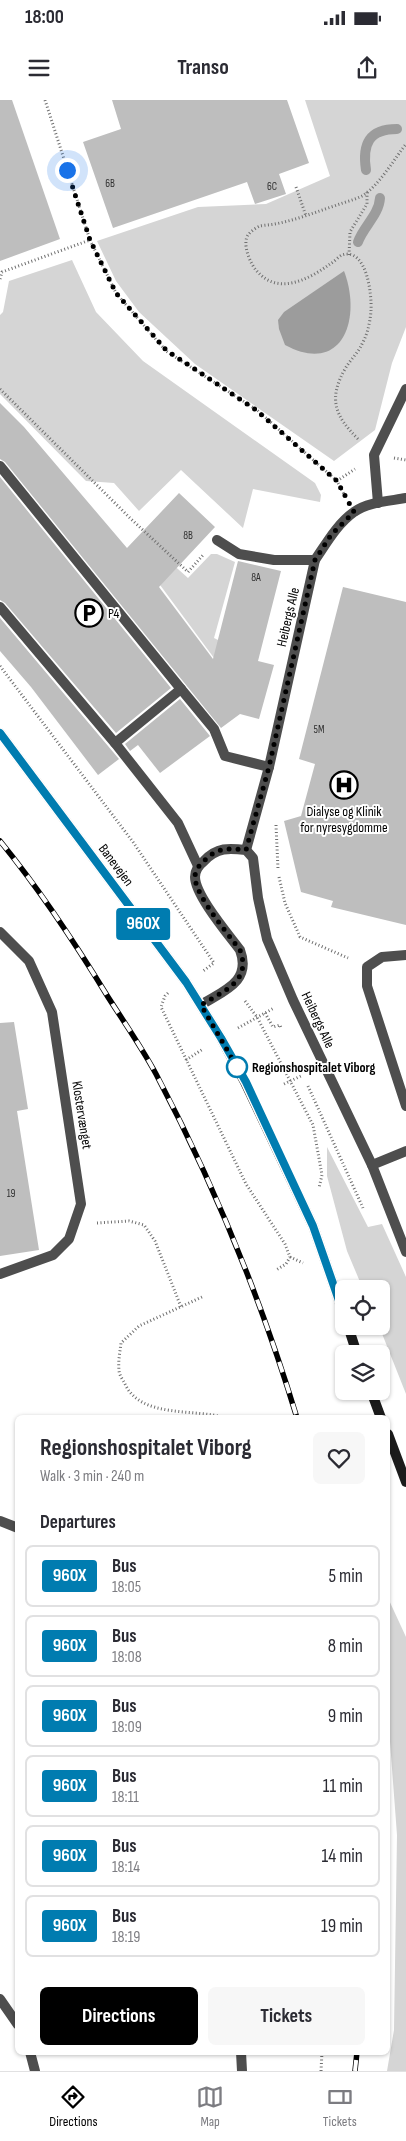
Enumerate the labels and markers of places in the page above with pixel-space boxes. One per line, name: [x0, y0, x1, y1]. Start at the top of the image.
parking icon: P4: [74, 598, 104, 628]
place label: P4: [108, 605, 120, 622]
hospital icon: Dialyse og Klinik for nyresygdomme: [329, 770, 359, 800]
place label: Dialyse og Klinik for nyresygdomme: [300, 803, 388, 836]
marker: Regionshospitalet Viborg: [226, 1056, 248, 1078]
place label: Regionshospitalet Viborg: [252, 1059, 376, 1076]

